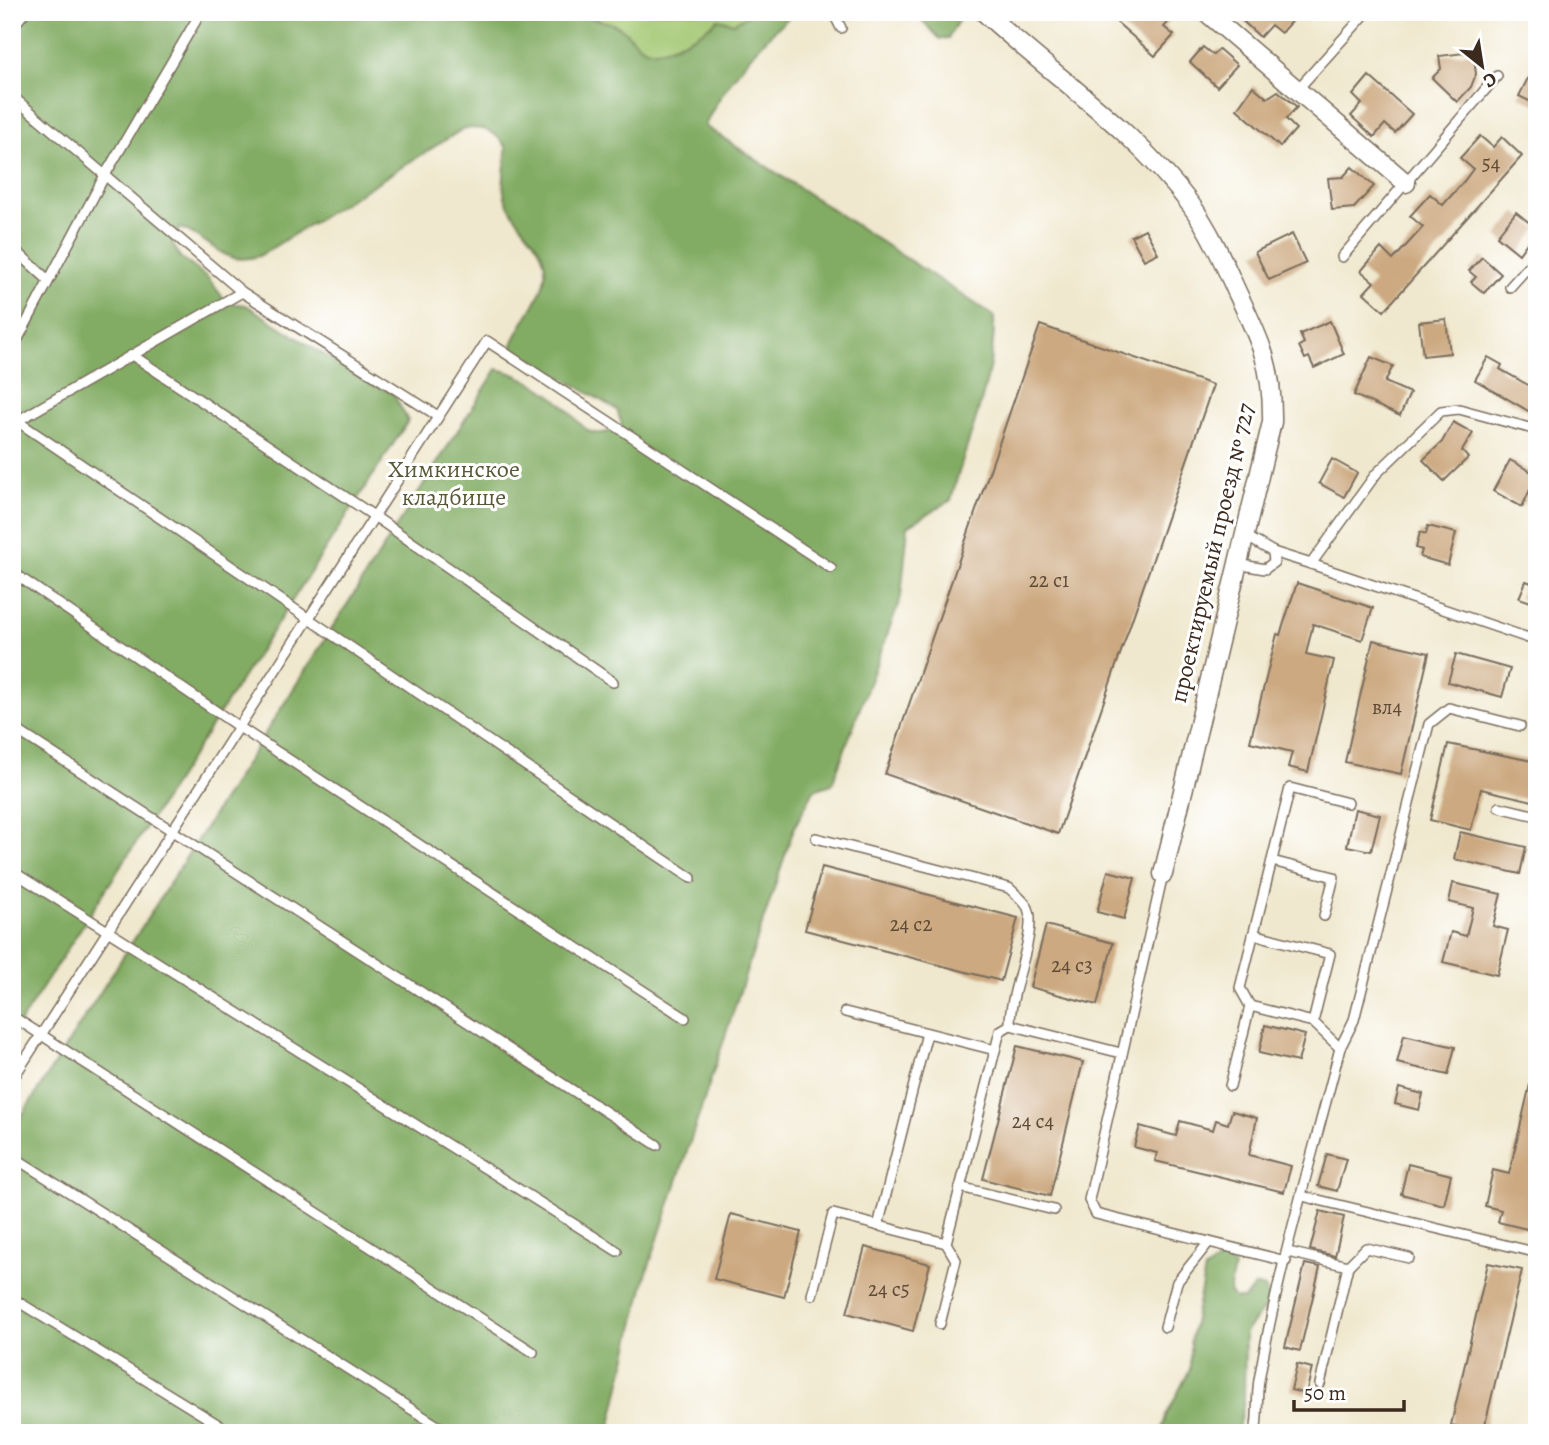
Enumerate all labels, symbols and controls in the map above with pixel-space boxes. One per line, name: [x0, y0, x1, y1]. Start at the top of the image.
north arrow: [1448, 32, 1518, 102]
text: С: [1478, 66, 1502, 94]
house number: 54: [1482, 149, 1500, 177]
street label: проектируемый проезд № 727: [1162, 399, 1262, 706]
park label: Химкинское кладбище: [388, 453, 520, 513]
house number: 22 с1: [1029, 566, 1069, 594]
house number: вл4: [1372, 693, 1402, 721]
house number: 24 с2: [890, 910, 932, 938]
house number: 24 с3: [1051, 951, 1093, 979]
house number: 24 с4: [1012, 1107, 1054, 1135]
house number: 24 с5: [868, 1275, 910, 1303]
scale bar: [1294, 1368, 1404, 1412]
text: 50 m: [1304, 1379, 1346, 1407]

